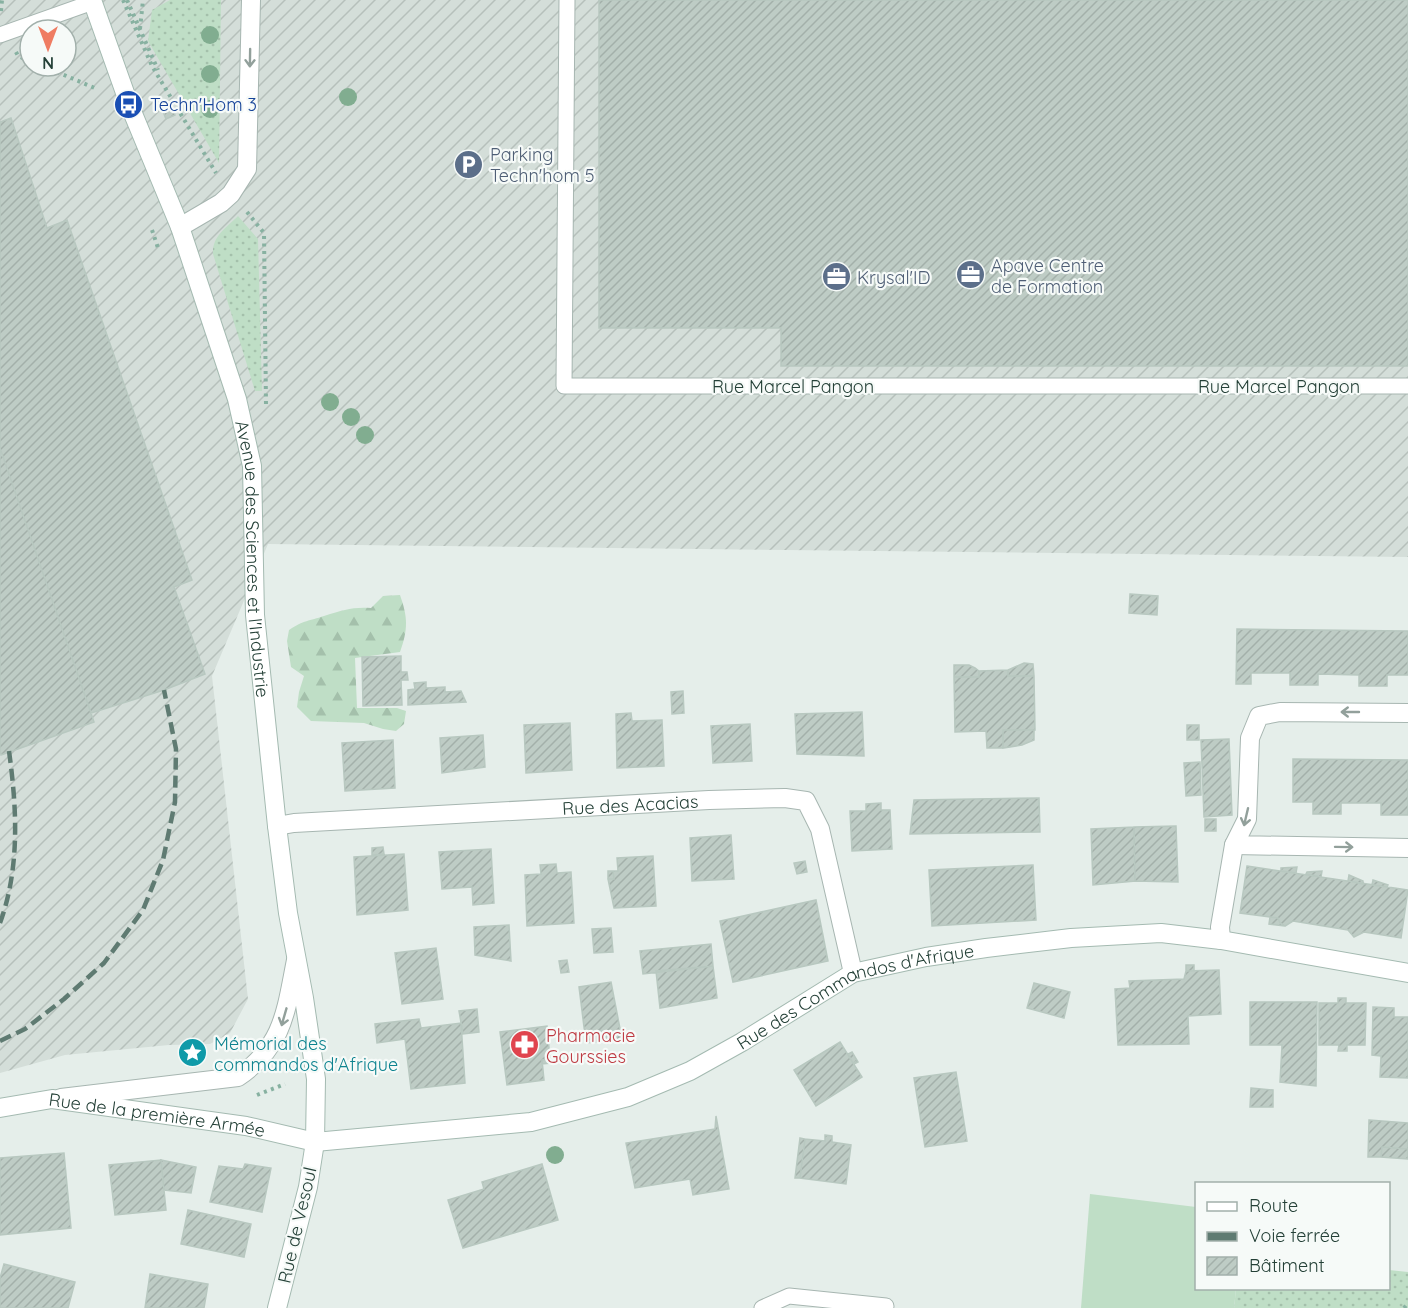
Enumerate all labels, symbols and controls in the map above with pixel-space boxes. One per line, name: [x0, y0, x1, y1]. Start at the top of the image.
north arrow: [18, 18, 78, 78]
one-way arrow: [244, 48, 255, 68]
text: N: [42, 53, 54, 73]
bus stop icon: Techn'Hom 3: [113, 88, 145, 120]
place label: Techn'Hom 3: [150, 93, 257, 116]
place label: Parking Techn'hom 5: [490, 143, 595, 187]
parking icon: Parking Techn'hom 5: [453, 148, 485, 180]
place label: Apave Centre de Formation: [991, 254, 1104, 298]
office icon: Apave Centre de Formation: [954, 259, 986, 291]
office icon: Krysal'ID: [820, 261, 852, 293]
place label: Krysal'ID: [857, 266, 931, 289]
street label: Rue Marcel Pangon: [712, 375, 874, 398]
street label: Rue Marcel Pangon: [1198, 375, 1360, 398]
street label: Avenue des Sciences et l'Industrie: [231, 418, 275, 699]
one-way arrow: [1340, 706, 1360, 718]
street label: Rue des Acacias: [562, 789, 699, 820]
one-way arrow: [1239, 807, 1251, 826]
one-way arrow: [1334, 841, 1354, 853]
street label: Rue des Commandos d'Afrique: [732, 938, 976, 1054]
one-way arrow: [277, 1007, 289, 1026]
place label: Pharmacie Gourssies: [546, 1024, 635, 1068]
pharmacy icon: Pharmacie Gourssies: [509, 1029, 541, 1061]
place label: Mémorial des commandos d'Afrique: [214, 1032, 398, 1076]
place icon: Mémorial des commandos d'Afrique: [177, 1037, 209, 1069]
street label: Rue de la première Armée: [48, 1087, 268, 1142]
street label: Rue de Vesoul: [272, 1165, 322, 1285]
legend: [1195, 1182, 1390, 1290]
text: Route: [1249, 1194, 1298, 1217]
text: Voie ferrée: [1249, 1224, 1340, 1247]
text: Bâtiment: [1249, 1254, 1325, 1277]

